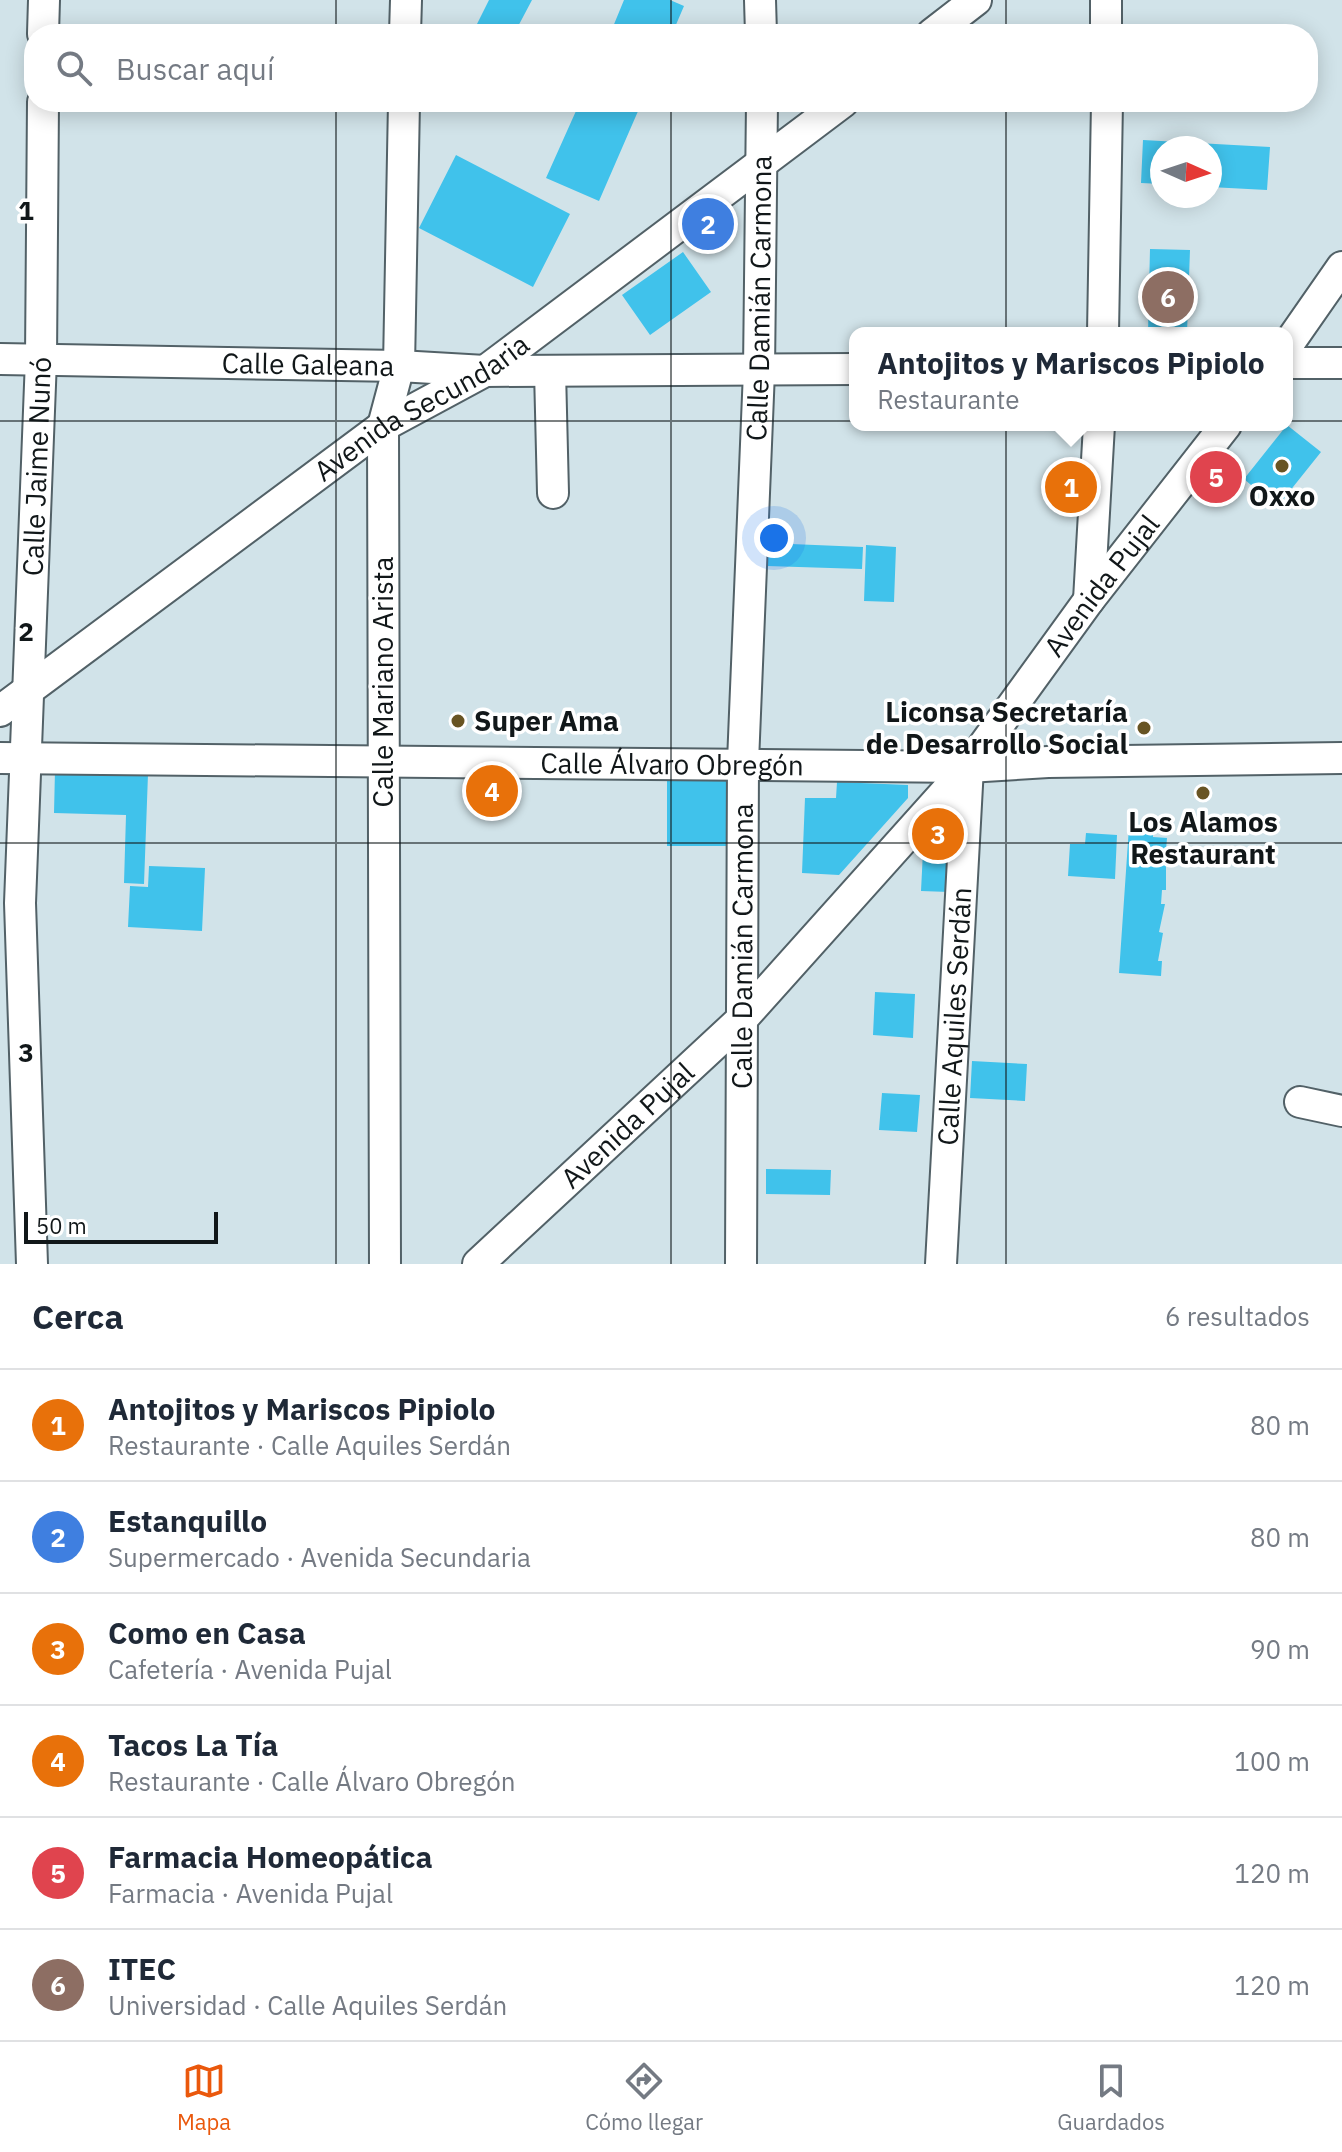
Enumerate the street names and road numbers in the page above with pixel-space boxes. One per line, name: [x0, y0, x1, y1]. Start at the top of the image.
street label: Calle Damián Carmona: [737, 155, 779, 442]
street label: Avenida Secundaria: [306, 325, 536, 489]
street label: Calle Galeana: [221, 344, 395, 384]
street label: Calle Jaime Nunó: [14, 356, 59, 577]
street label: Avenida Pujal: [1035, 506, 1167, 664]
street label: Calle Mariano Arista: [364, 556, 401, 807]
street label: Calle Álvaro Obregón: [540, 744, 804, 783]
street label: Calle Damián Carmona: [723, 803, 761, 1089]
street label: Calle Aquiles Serdán: [928, 886, 979, 1146]
street label: Avenida Pujal: [552, 1054, 702, 1196]

